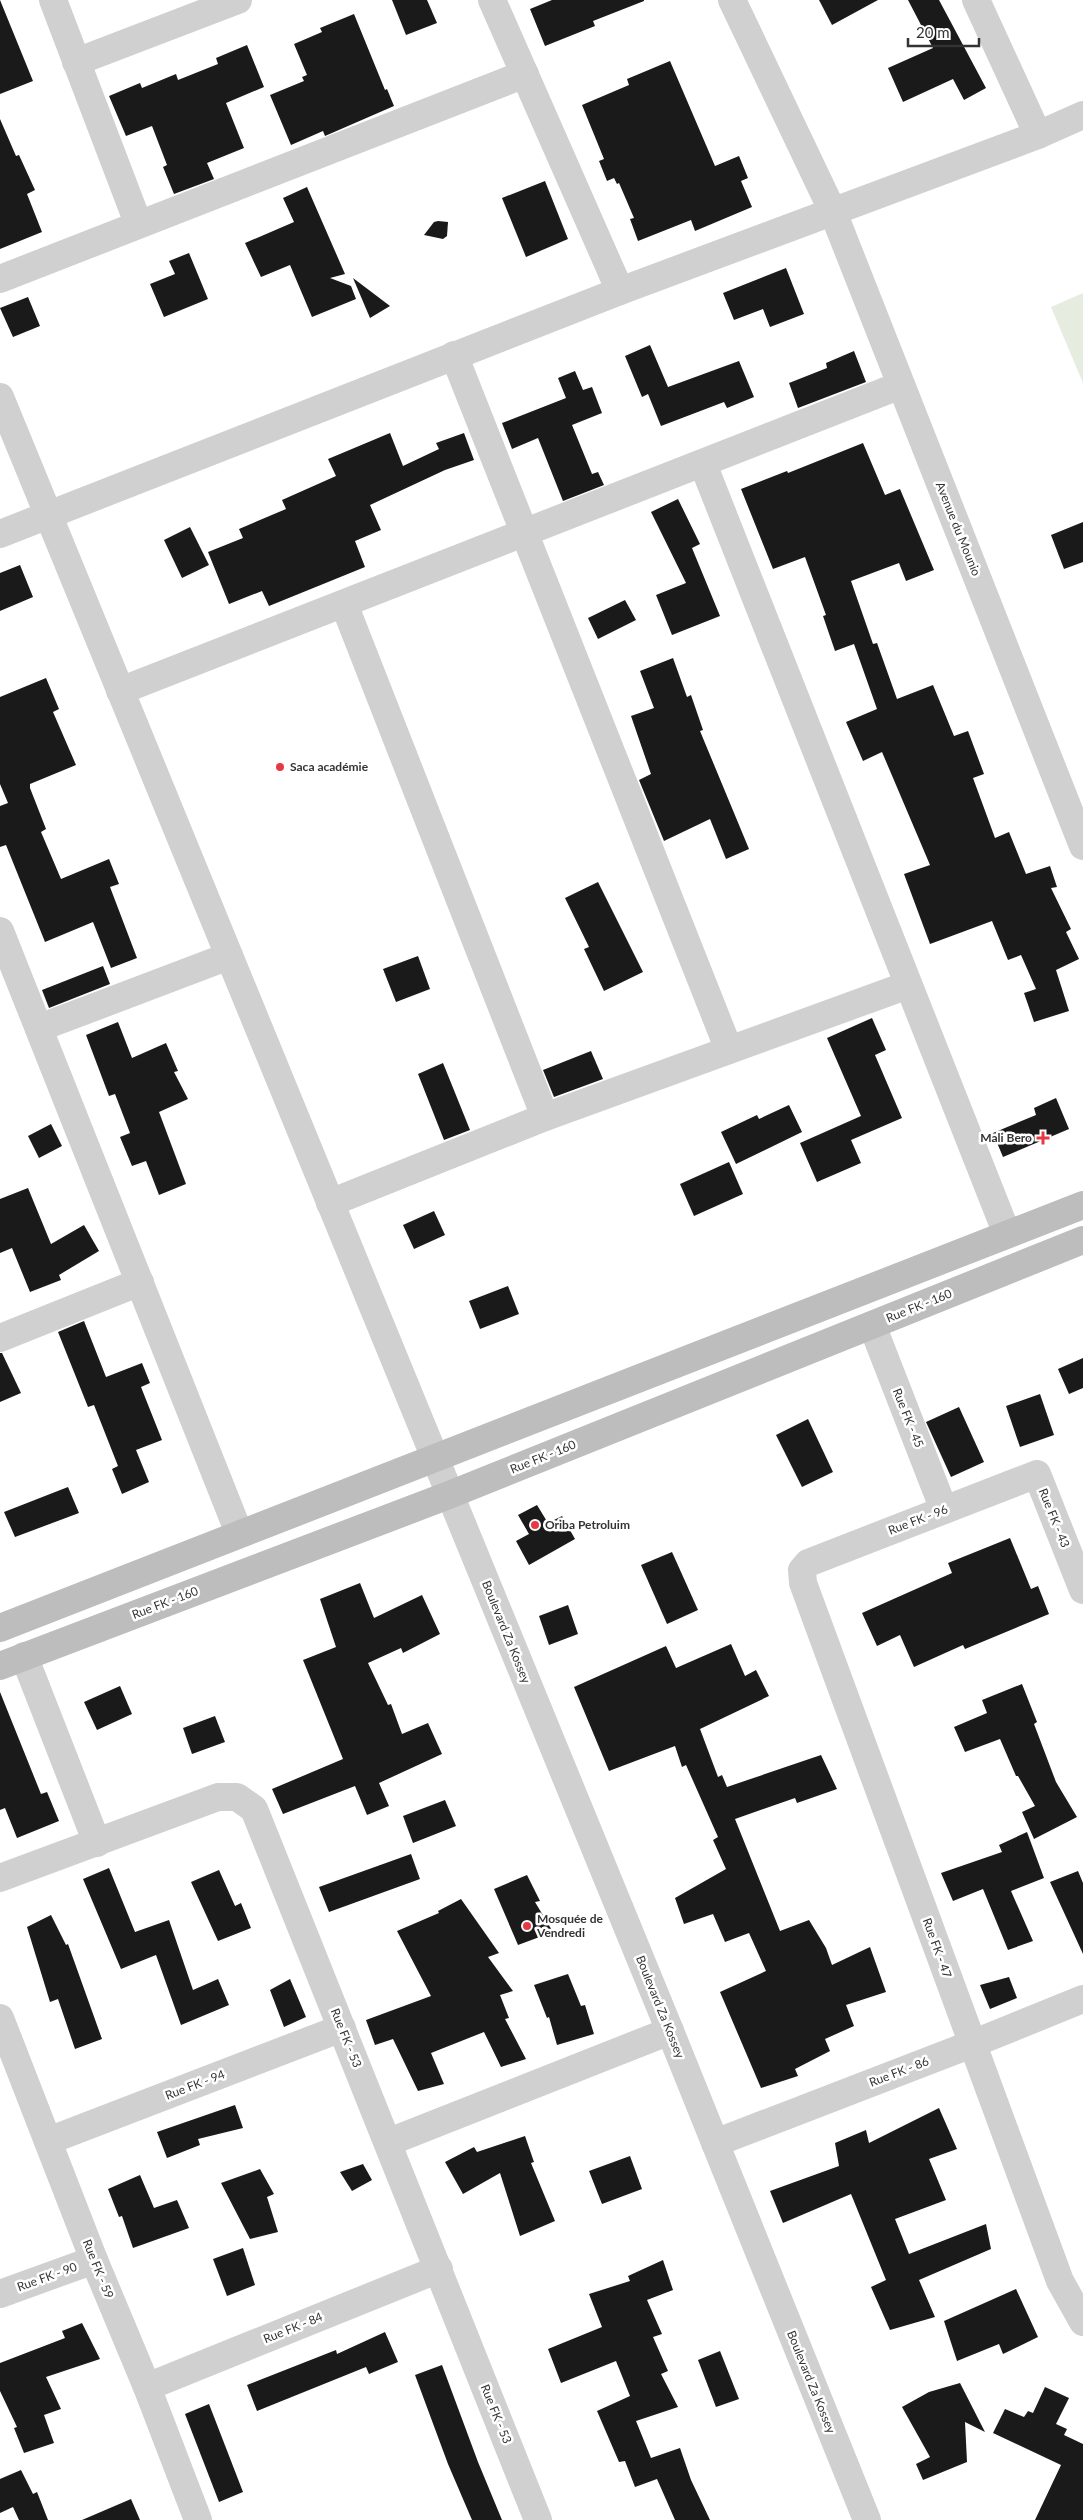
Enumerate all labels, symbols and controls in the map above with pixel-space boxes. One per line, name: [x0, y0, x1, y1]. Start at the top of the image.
scale bar: [908, 15, 979, 47]
text: 20 m: [916, 23, 950, 41]
street label: Avenue du Mounio: [933, 480, 984, 578]
place label: Saca académie: [290, 759, 369, 774]
marker: Saca académie: [274, 761, 286, 773]
place label: Mali Bero: [980, 1130, 1032, 1145]
marker: Mali Bero: [1036, 1131, 1050, 1145]
street label: Rue FK - 160: [884, 1286, 954, 1326]
street label: Rue FK - 45: [890, 1386, 927, 1450]
street label: Rue FK - 160: [508, 1437, 578, 1477]
street label: Rue FK - 43: [1036, 1486, 1073, 1550]
street label: Rue FK - 96: [886, 1501, 950, 1538]
place label: Oriba Petroluim: [545, 1517, 630, 1532]
marker: Oriba Petroluim: [529, 1519, 541, 1531]
street label: Boulevard Za Kossey: [479, 1578, 534, 1686]
street label: Rue FK - 160: [130, 1583, 200, 1622]
place label: Mosquée de Vendredi: [536, 1911, 603, 1940]
street label: Rue FK - 47: [920, 1916, 955, 1980]
marker: Mosquée de Vendredi: [521, 1920, 533, 1932]
street label: Boulevard Za Kossey: [633, 1953, 688, 2061]
street label: Rue FK - 53: [328, 2006, 365, 2070]
street label: Rue FK - 86: [867, 2053, 931, 2090]
street label: Rue FK - 94: [163, 2066, 227, 2103]
street label: Rue FK - 59: [80, 2237, 117, 2301]
street label: Rue FK - 90: [15, 2259, 79, 2294]
street label: Rue FK - 84: [261, 2309, 325, 2346]
street label: Boulevard Za Kossey: [784, 2328, 839, 2436]
street label: Rue FK - 53: [478, 2382, 515, 2446]

